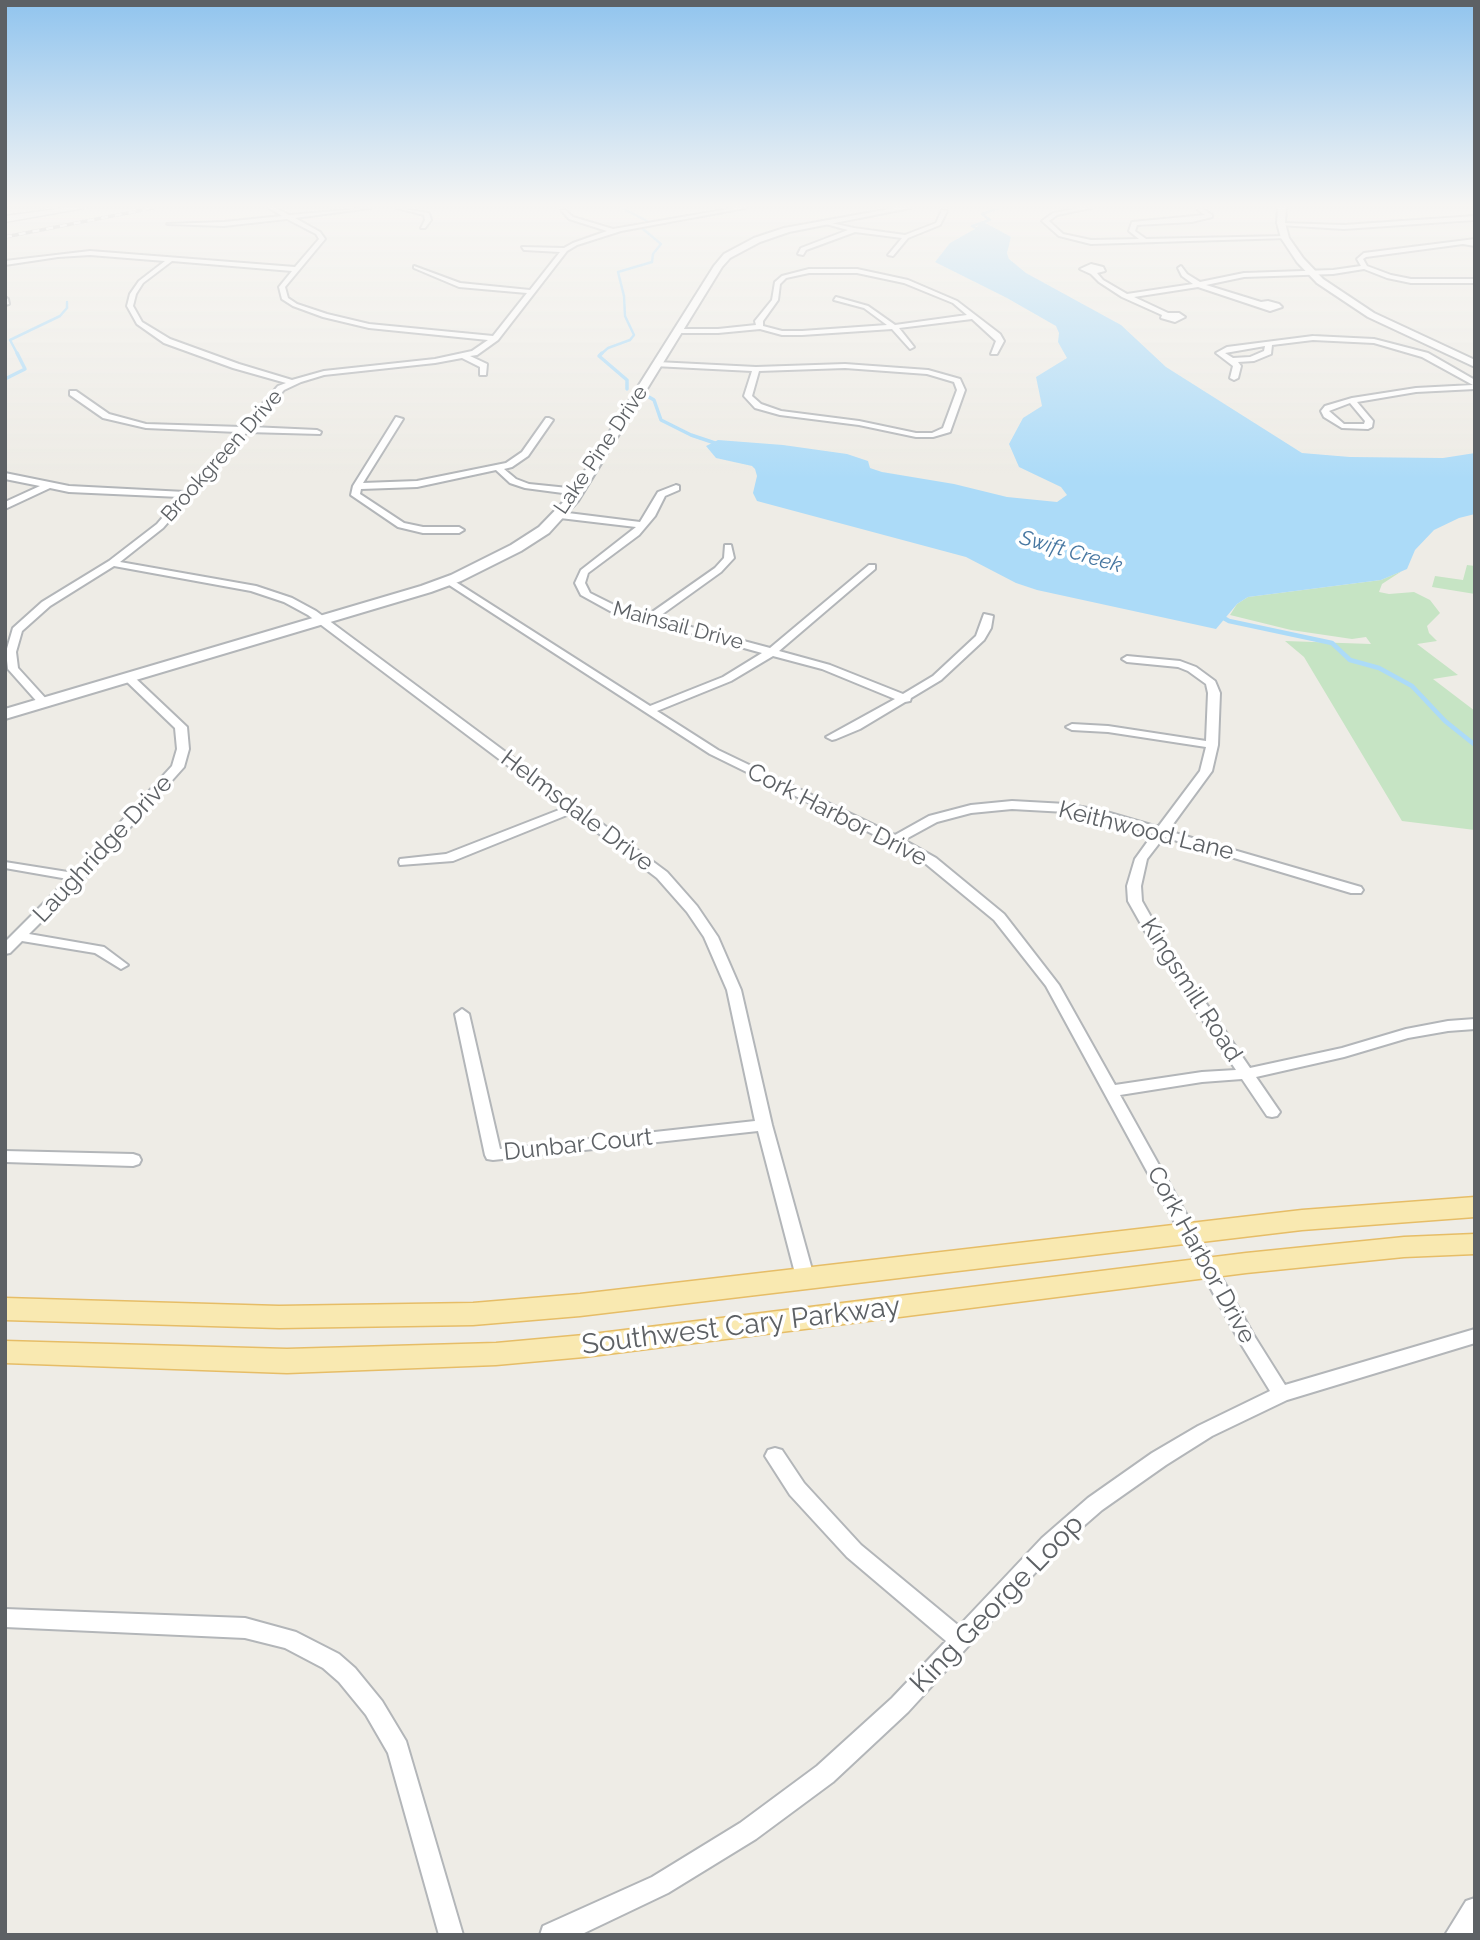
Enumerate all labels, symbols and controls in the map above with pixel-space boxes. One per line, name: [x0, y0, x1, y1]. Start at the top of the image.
street label: Lake Pine Drive: [549, 381, 653, 519]
street label: Brookgreen Drive: [156, 385, 288, 527]
water label: Swift Creek: [1017, 525, 1125, 579]
street label: Mainsail Drive: [610, 596, 746, 656]
street label: Helmsdale Drive: [495, 744, 659, 878]
street label: Cork Harbor Drive: [742, 757, 932, 873]
street label: Laughridge Drive: [27, 769, 179, 929]
street label: Keithwood Lane: [1055, 795, 1237, 867]
street label: Kingsmill Road: [1134, 913, 1248, 1067]
street label: Dunbar Court: [502, 1123, 654, 1167]
street label: Cork Harbor Drive: [1140, 1161, 1262, 1349]
street label: Southwest Cary Parkway: [580, 1290, 902, 1362]
street label: King George Loop: [903, 1508, 1091, 1700]

